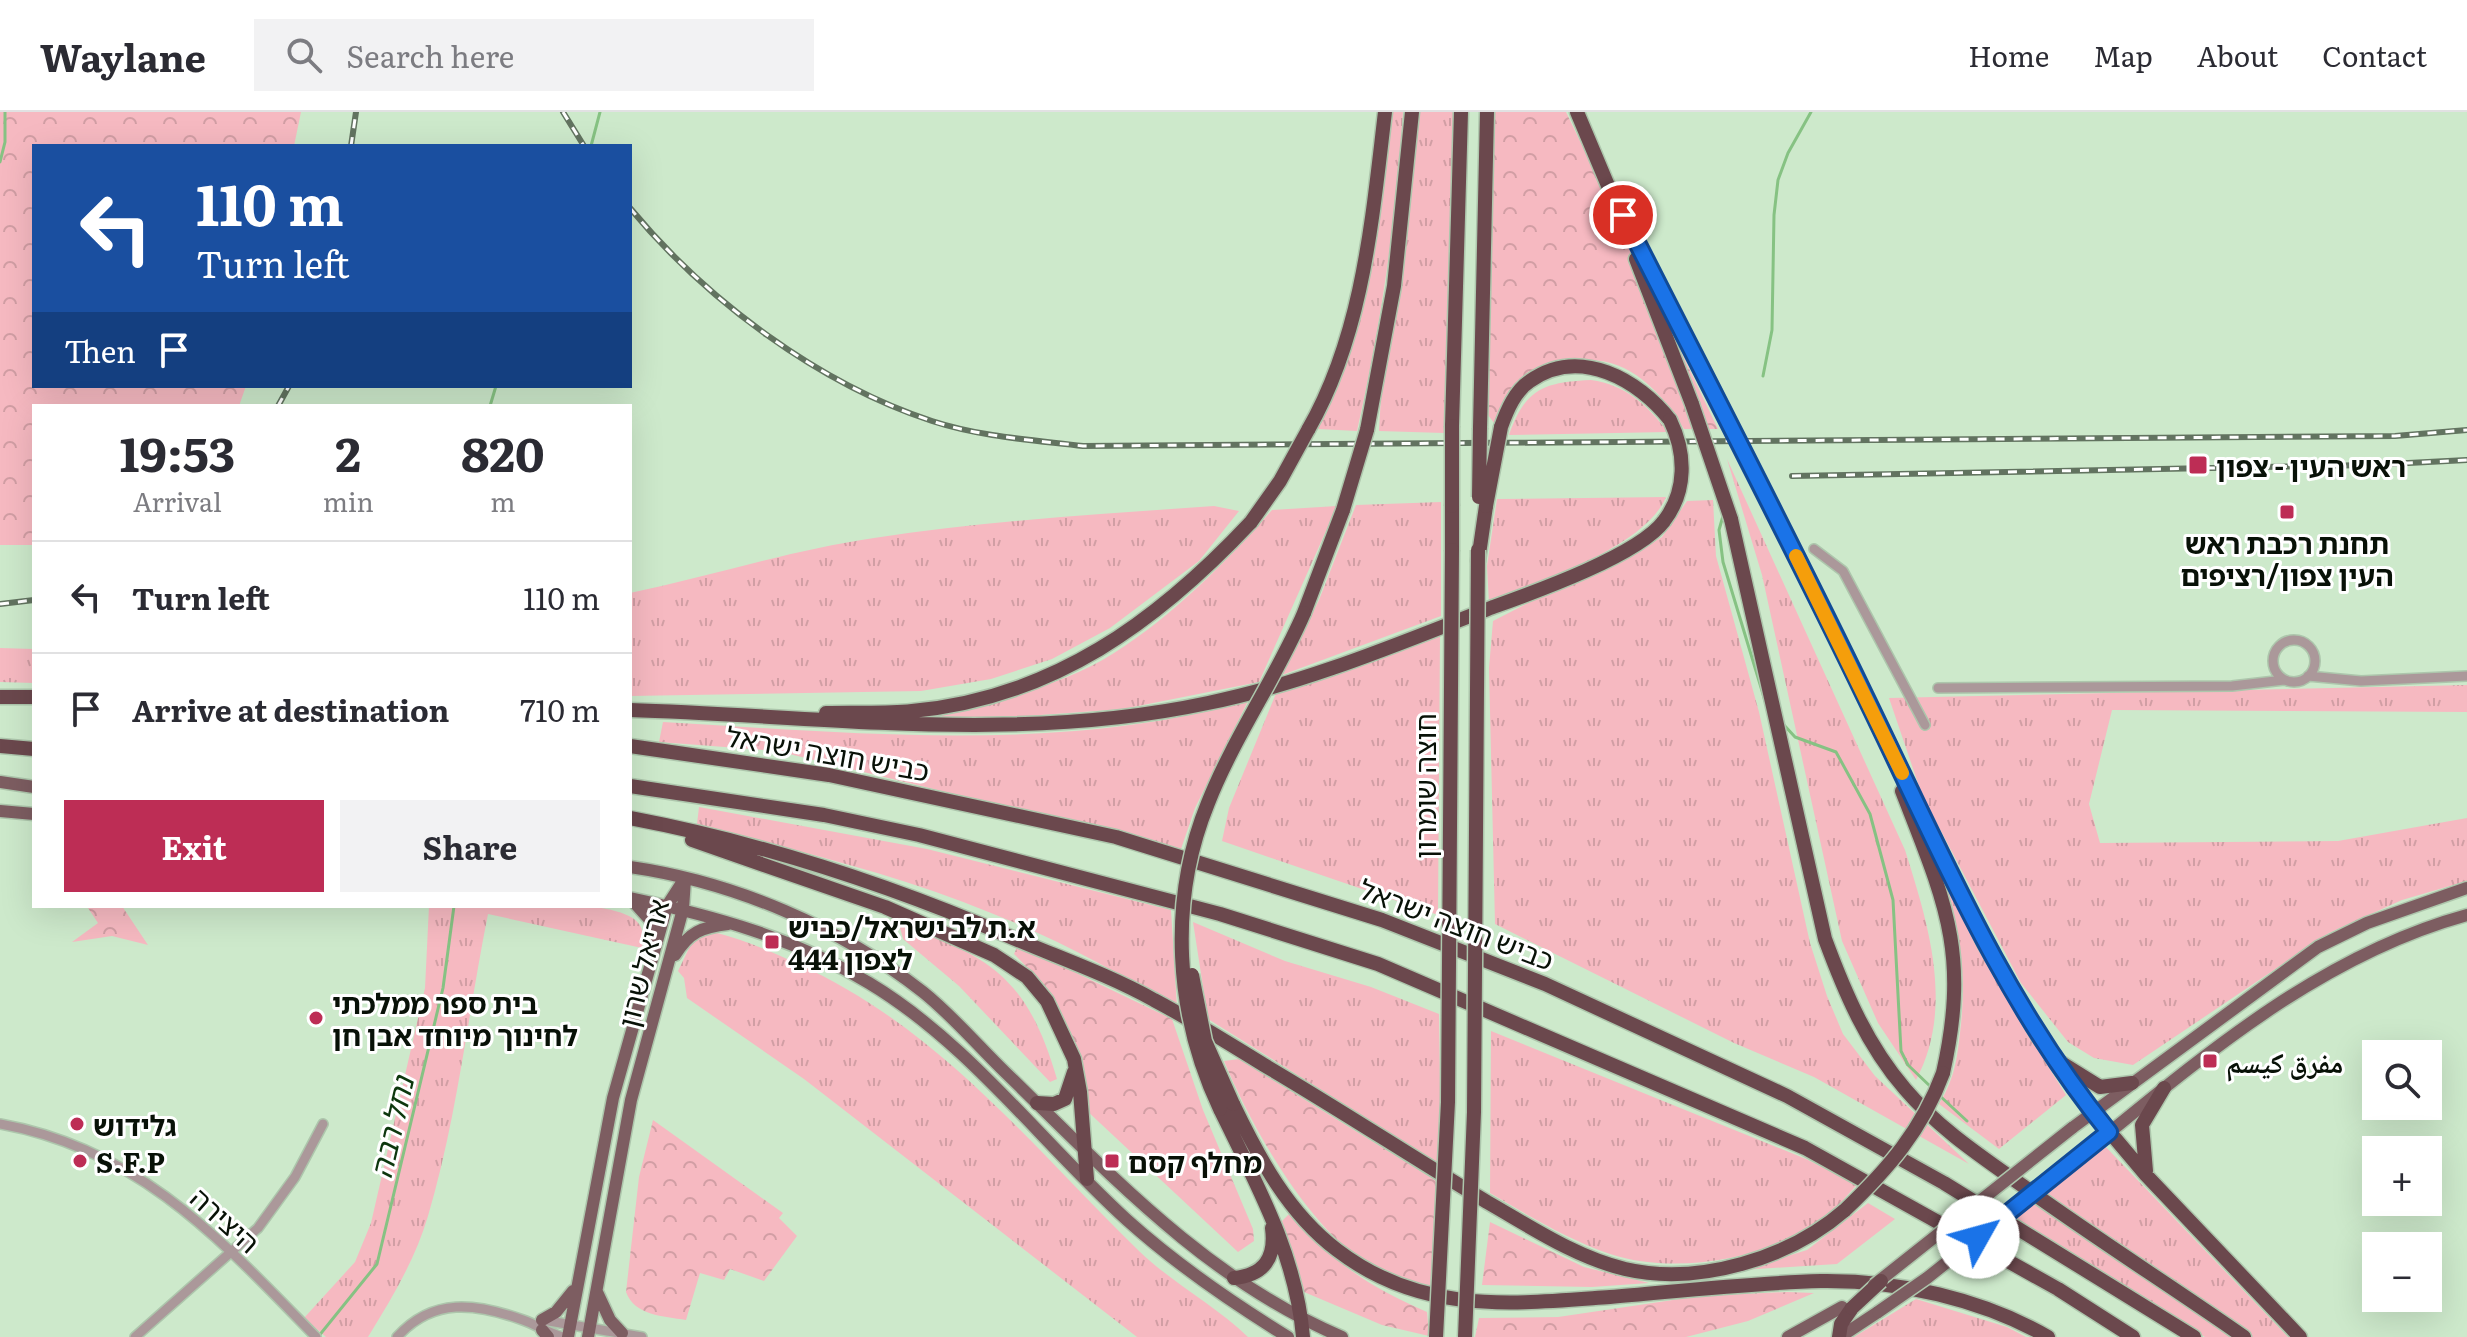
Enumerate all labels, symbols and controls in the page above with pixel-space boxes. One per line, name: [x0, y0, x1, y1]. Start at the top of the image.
search box: [254, 19, 814, 91]
text: Waylane: [40, 27, 206, 84]
icon: search: [282, 33, 326, 77]
text: Search here: [346, 33, 514, 77]
text: Home: [1968, 34, 2049, 76]
text: Map: [2093, 34, 2153, 76]
text: About: [2197, 34, 2278, 76]
text: Contact: [2322, 34, 2427, 76]
text: 110 m: [196, 160, 344, 243]
icon: left: [64, 176, 168, 280]
pin: [1589, 181, 1657, 249]
icon: arrive: [1601, 193, 1645, 237]
text: Turn left: [196, 236, 350, 289]
text: Then: [64, 328, 136, 372]
icon: arrive: [152, 328, 196, 372]
text: 19:53: [119, 416, 235, 487]
text: 2: [335, 416, 361, 487]
text: 820: [461, 416, 545, 487]
place label: ראש העין - צפון: [2216, 444, 2406, 486]
marker: ראש העין - צפון: [2187, 454, 2209, 476]
text: Arrival: [133, 481, 222, 520]
text: min: [323, 481, 374, 520]
text: m: [490, 481, 515, 520]
marker: תחנת רכבת ראש העין צפון/רציפים: [2278, 503, 2296, 521]
place label: תחנת רכבת ראש העין צפון/רציפים: [2180, 521, 2394, 595]
icon: left: [64, 575, 108, 619]
text: Turn left: [132, 575, 270, 619]
text: 110 m: [523, 575, 600, 619]
icon: arrive: [64, 687, 108, 731]
text: Arrive at destination: [132, 687, 449, 731]
text: 710 m: [520, 687, 600, 731]
street label: כביש חוצה ישראל: [723, 713, 933, 791]
street label: חוצה שומרון: [1403, 713, 1445, 859]
button: Exit: [64, 800, 324, 892]
button: Share: [340, 800, 600, 892]
street label: כביש חוצה ישראל: [1353, 867, 1561, 979]
street label: אריאל שרון: [606, 894, 678, 1032]
place label: א.ת לב ישראל/כביש 444 לצפון: [788, 905, 1036, 979]
marker: א.ת לב ישראל/כביש 444 לצפון: [763, 933, 781, 951]
place label: בית ספר ממלכתי לחינוך מיוחד אבן חן: [332, 981, 578, 1055]
marker: בית ספר ממלכתי לחינוך מיוחד אבן חן: [307, 1009, 325, 1027]
place label: مفرق كيسم: [2226, 1040, 2343, 1082]
map controls: [2362, 1040, 2442, 1312]
button: search: [2362, 1040, 2442, 1120]
marker: مفرق كيسم: [2201, 1052, 2219, 1070]
water label: נחל רבה: [357, 1069, 424, 1182]
place label: גלידוש: [93, 1103, 177, 1145]
marker: גלידוש: [68, 1115, 86, 1133]
button: +: [2362, 1136, 2442, 1216]
place label: S.F.P: [96, 1140, 165, 1182]
place label: מחלף קסם: [1128, 1140, 1262, 1182]
marker: S.F.P: [71, 1152, 89, 1170]
marker: מחלף קסם: [1103, 1152, 1121, 1170]
street label: היצירה: [182, 1176, 270, 1262]
position arrow: [1936, 1195, 2020, 1279]
button: −: [2362, 1232, 2442, 1312]

